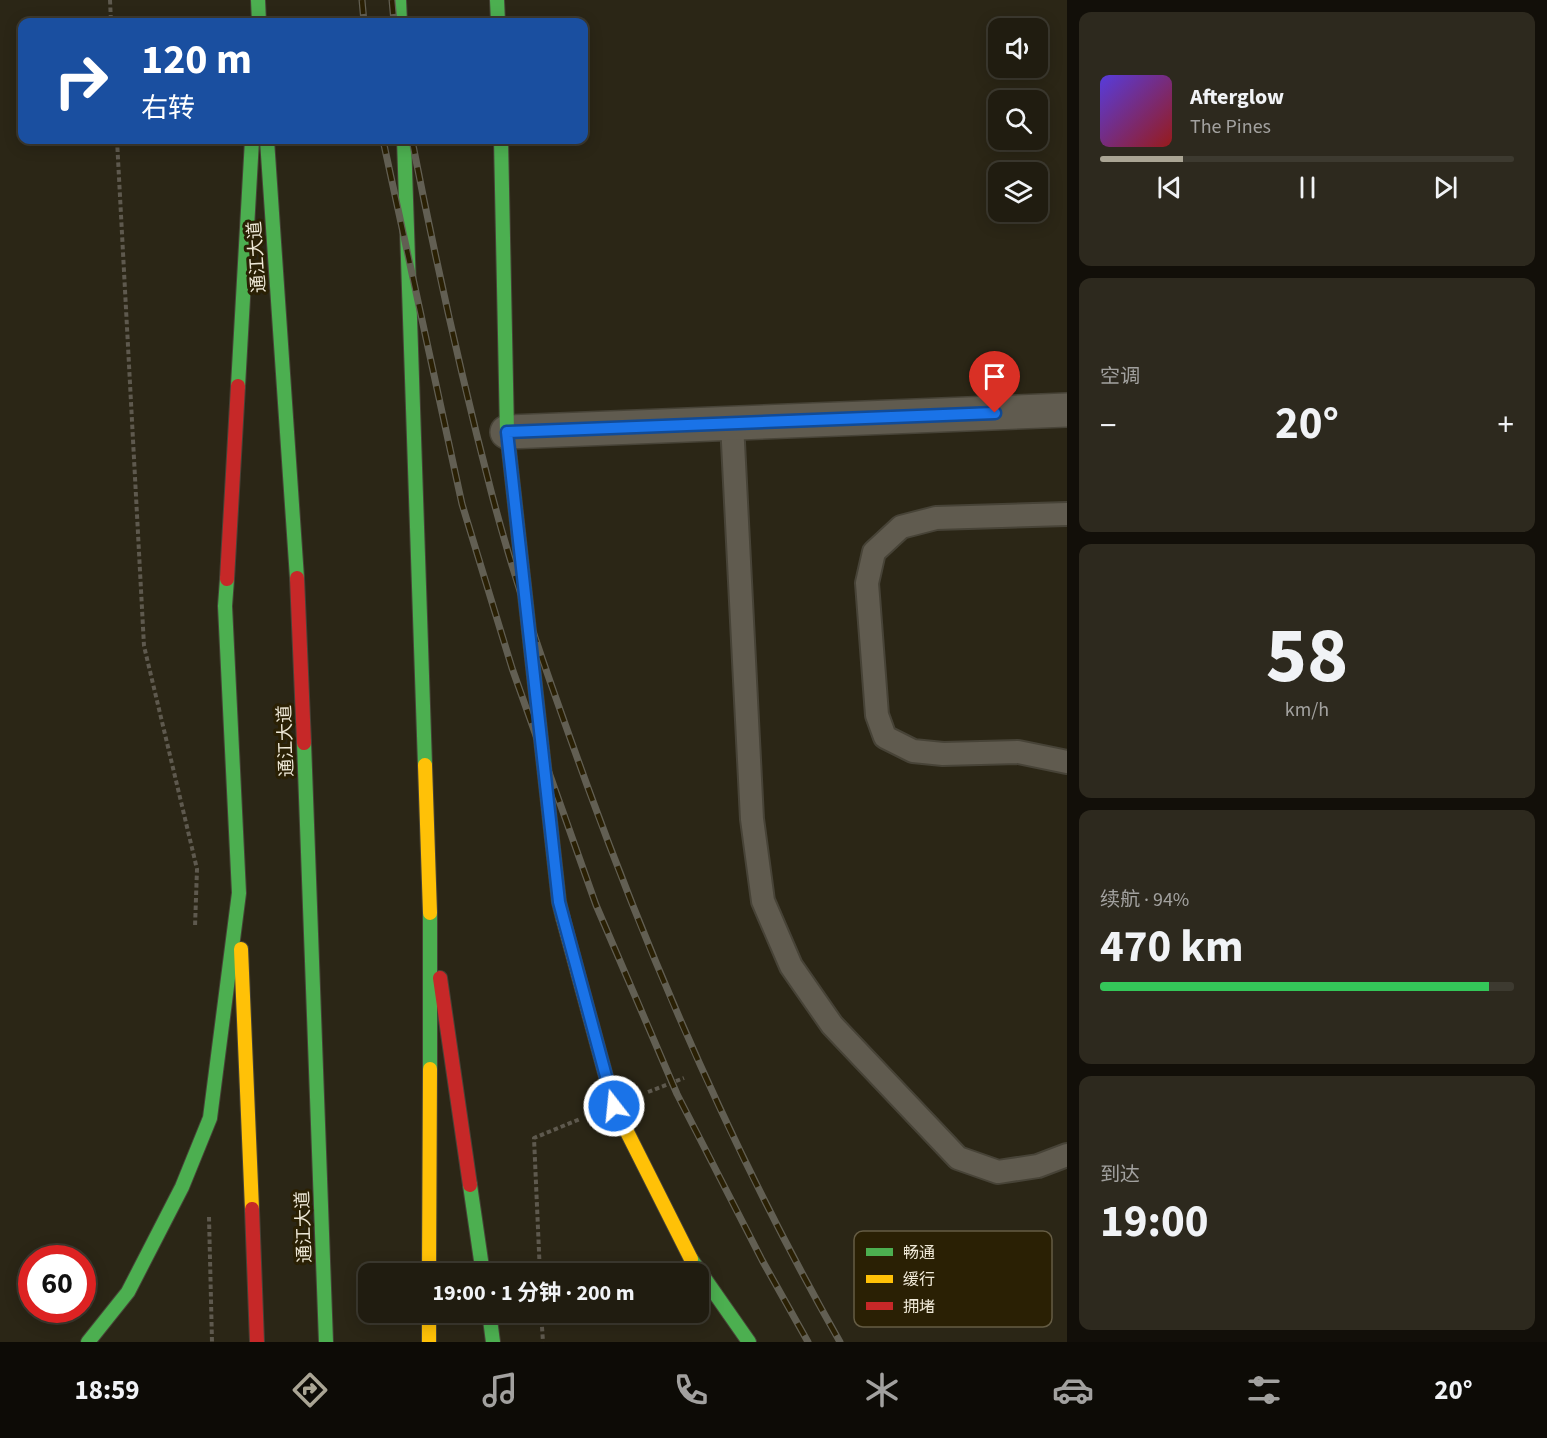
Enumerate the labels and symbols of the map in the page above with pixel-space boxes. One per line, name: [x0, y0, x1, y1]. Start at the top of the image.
street label: 通江大道: [242, 220, 272, 294]
pin: [969, 351, 1020, 413]
street label: 通江大道: [272, 705, 300, 777]
position arrow: [582, 1074, 646, 1138]
street label: 通江大道: [290, 1191, 318, 1263]
legend: [854, 1231, 1052, 1327]
text: 畅通: [903, 1242, 935, 1264]
speed limit sign: 60: [18, 1245, 96, 1323]
text: 缓行: [903, 1269, 935, 1291]
text: 拥堵: [903, 1296, 935, 1318]

